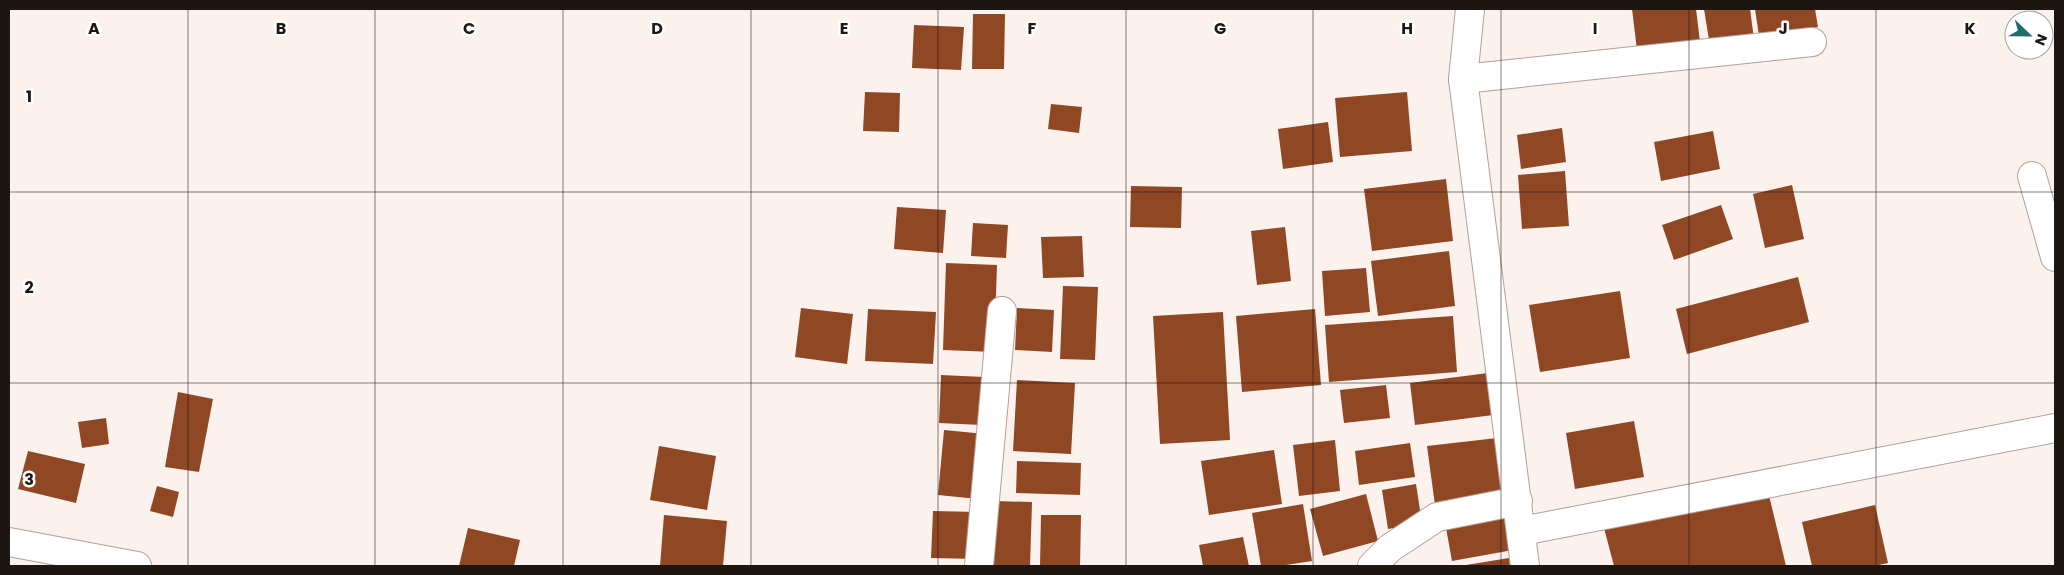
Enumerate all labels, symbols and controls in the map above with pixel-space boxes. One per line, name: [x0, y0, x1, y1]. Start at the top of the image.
north arrow: [2004, 10, 2054, 60]
text: A: [88, 17, 100, 40]
text: B: [276, 17, 286, 40]
text: C: [463, 17, 475, 40]
text: D: [651, 17, 663, 40]
text: E: [840, 17, 848, 40]
text: F: [1028, 17, 1037, 40]
text: G: [1214, 17, 1226, 40]
text: H: [1401, 17, 1413, 40]
text: I: [1593, 17, 1597, 40]
text: J: [1778, 17, 1788, 40]
text: K: [1964, 17, 1976, 40]
text: N: [2030, 31, 2052, 48]
text: 1: [26, 85, 32, 108]
text: 2: [24, 276, 34, 299]
text: 3: [24, 468, 34, 491]

